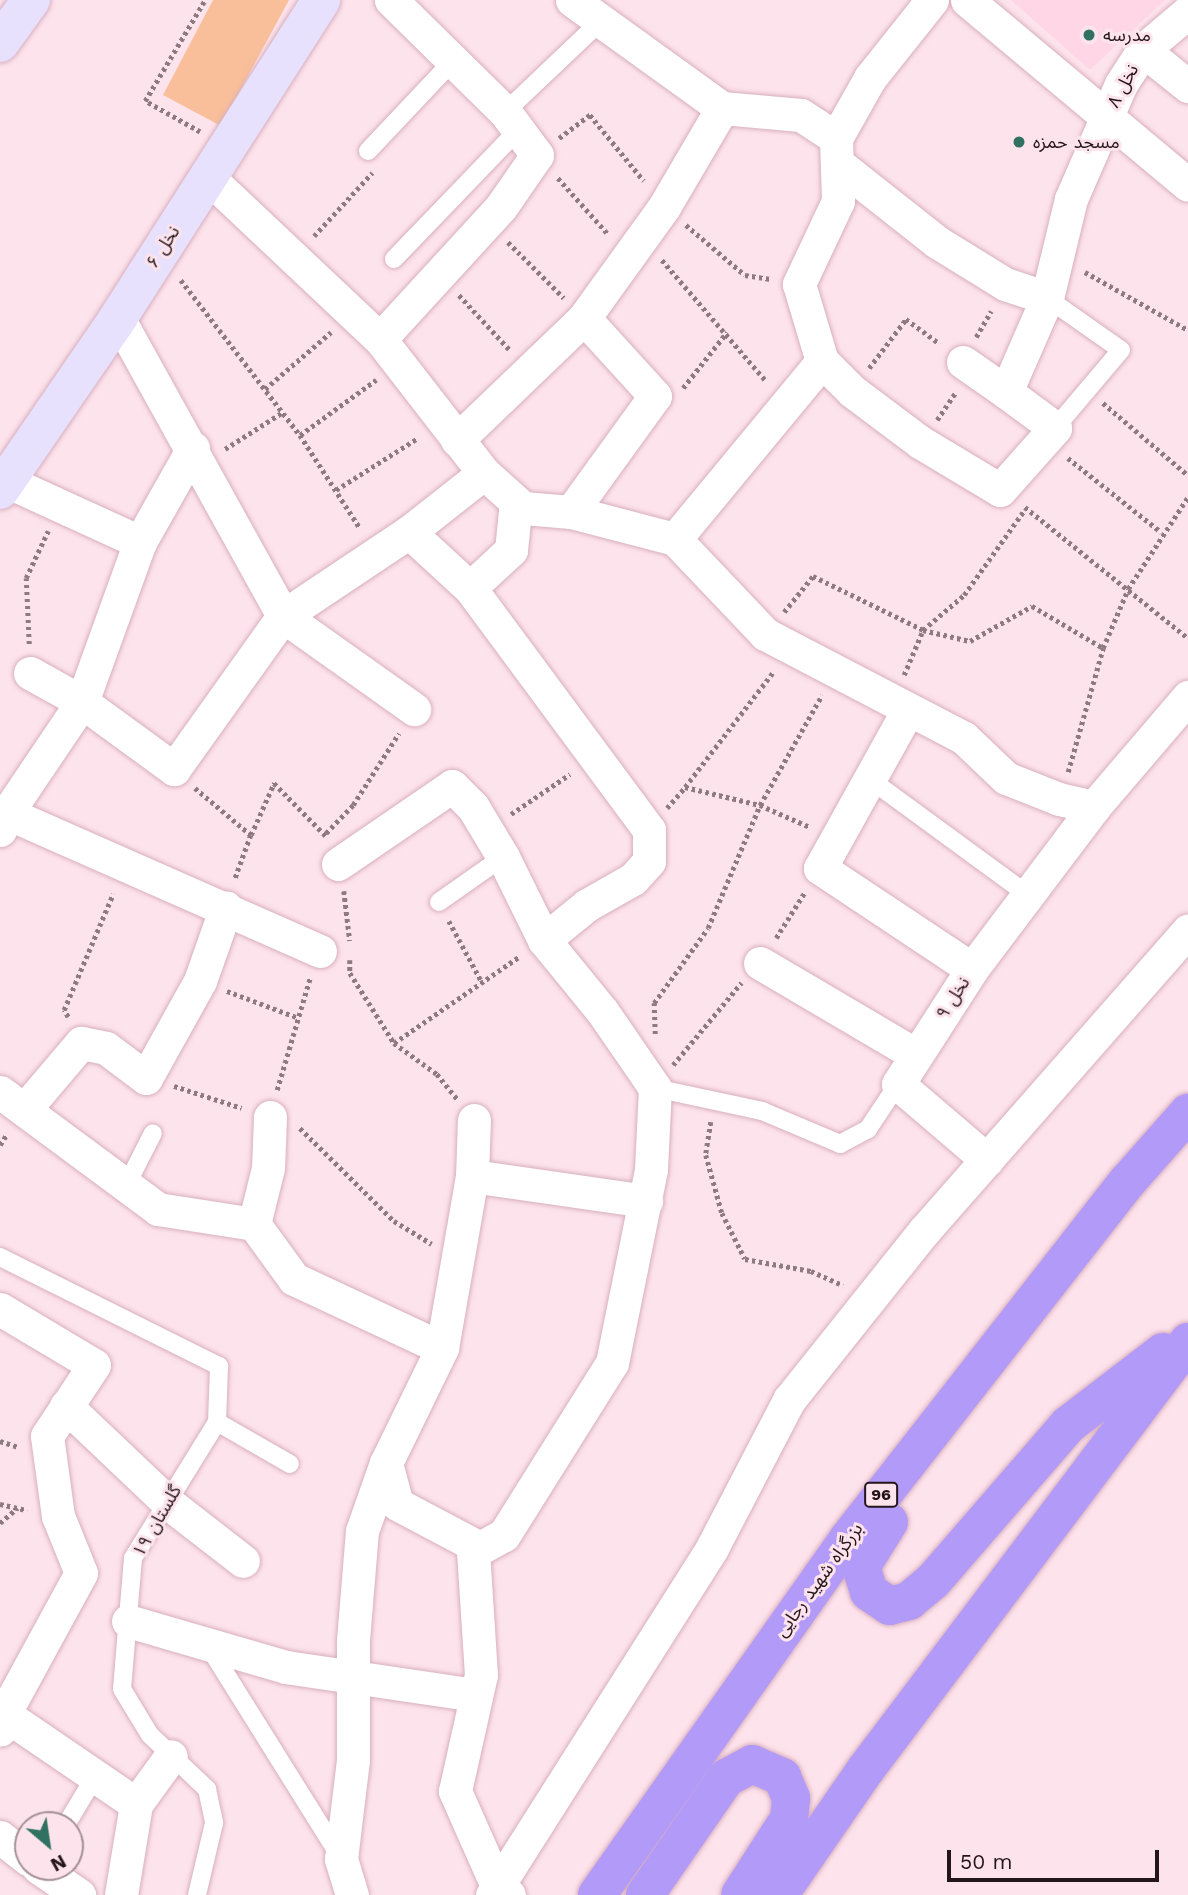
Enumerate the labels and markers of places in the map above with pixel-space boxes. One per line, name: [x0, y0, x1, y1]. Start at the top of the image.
place label: مدرسه: [1103, 24, 1151, 46]
marker: مدرسه: [1081, 27, 1097, 43]
place label: مسجد حمزه: [1033, 131, 1120, 153]
marker: مسجد حمزه: [1011, 134, 1027, 150]

